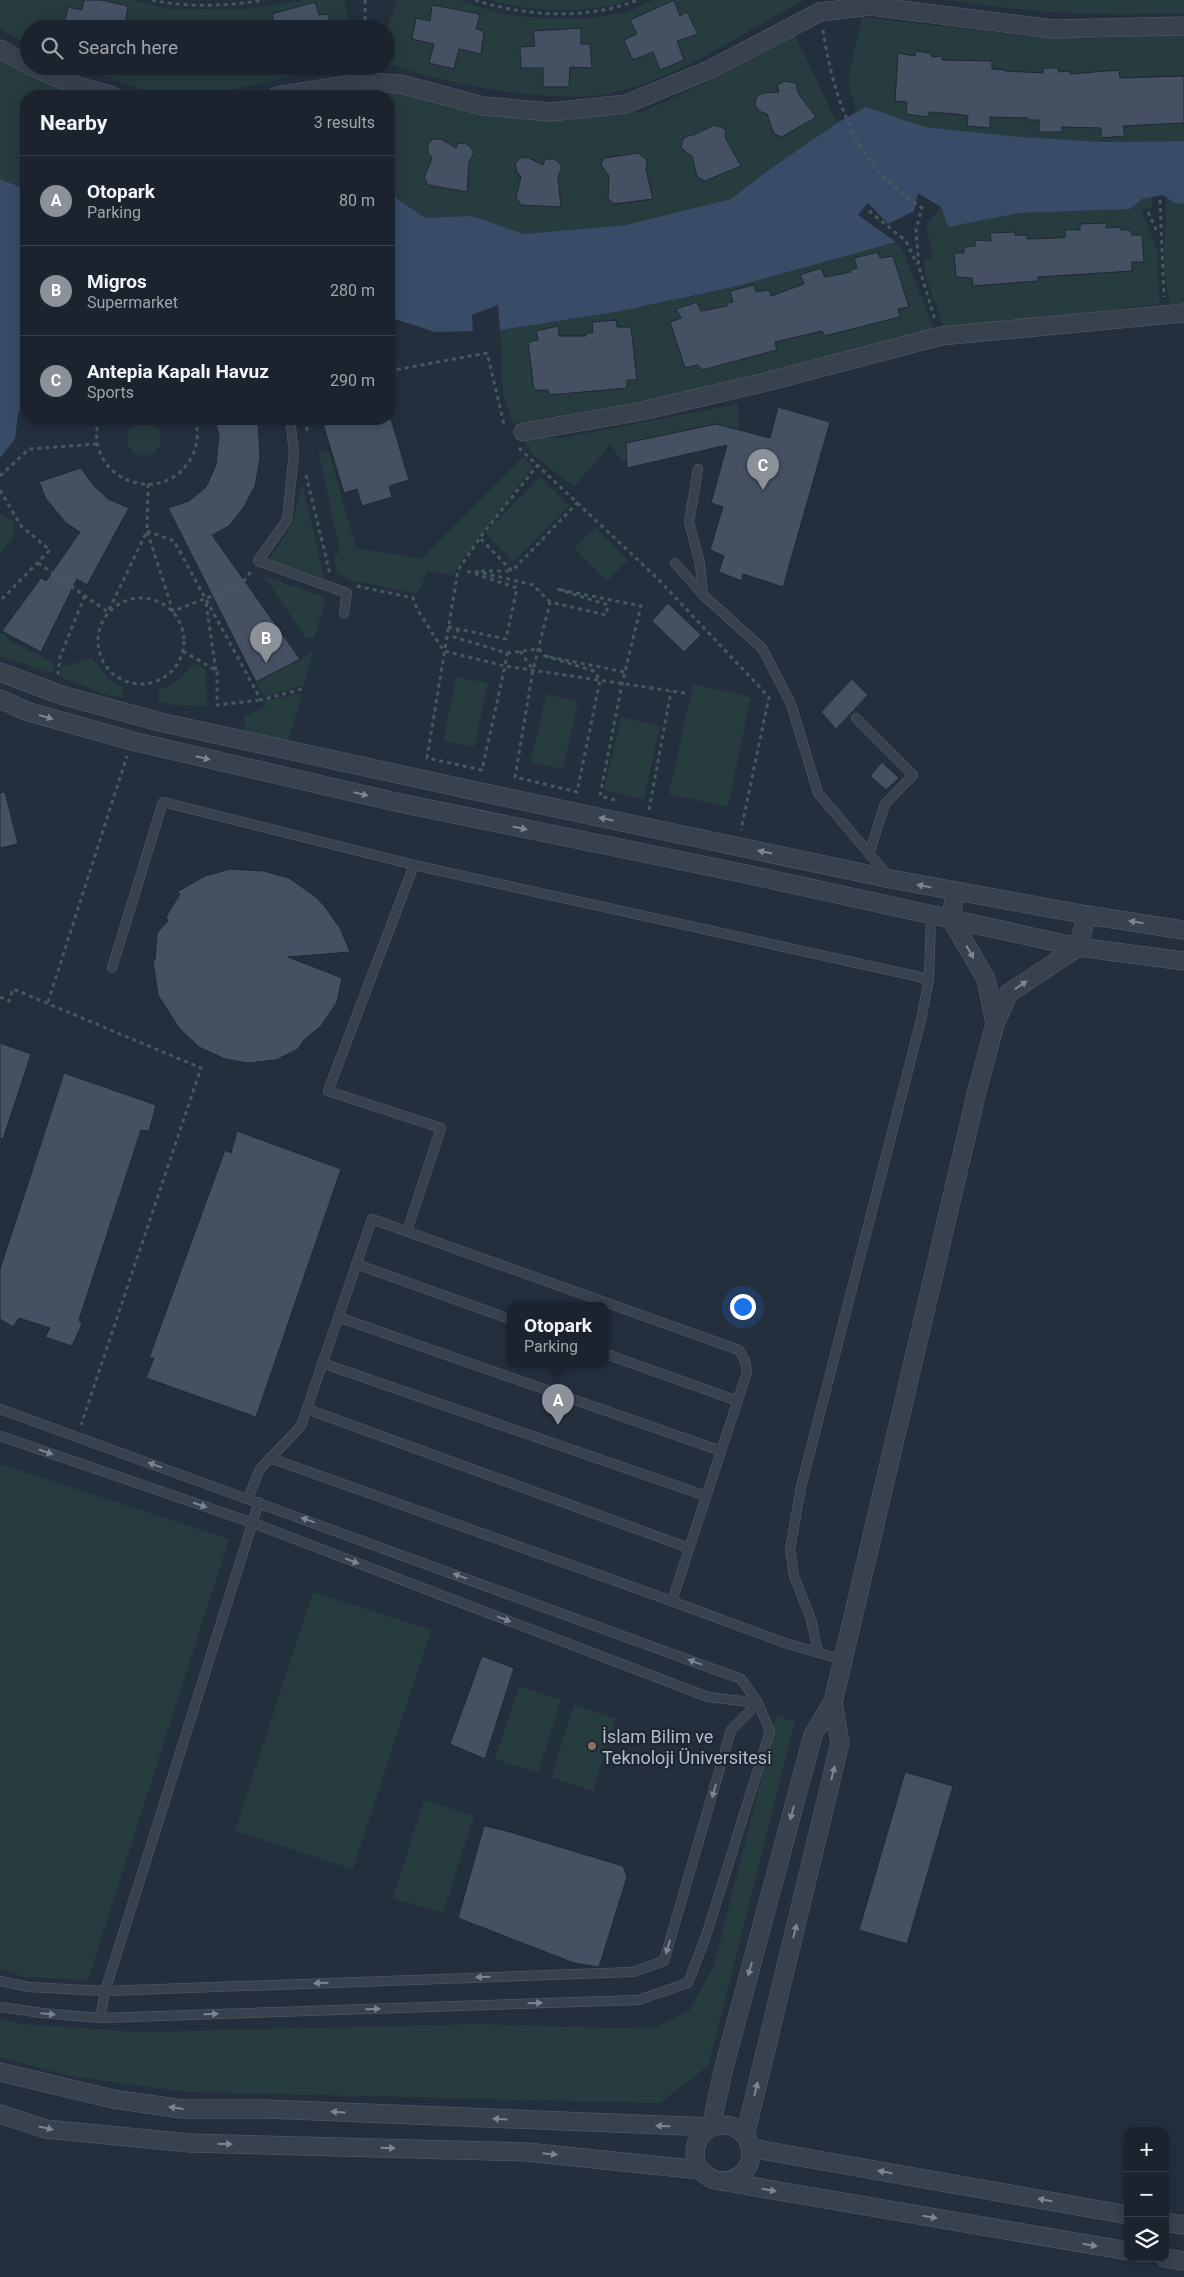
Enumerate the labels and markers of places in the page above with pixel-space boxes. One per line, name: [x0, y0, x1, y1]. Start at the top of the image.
pin: C: [747, 449, 779, 490]
pin: B: [250, 622, 282, 663]
pin: A: [542, 1384, 574, 1425]
place label: İslam Bilim ve Teknoloji Üniversitesi: [602, 1726, 772, 1768]
marker: İslam Bilim ve Teknoloji Üniversitesi: [586, 1740, 598, 1752]

